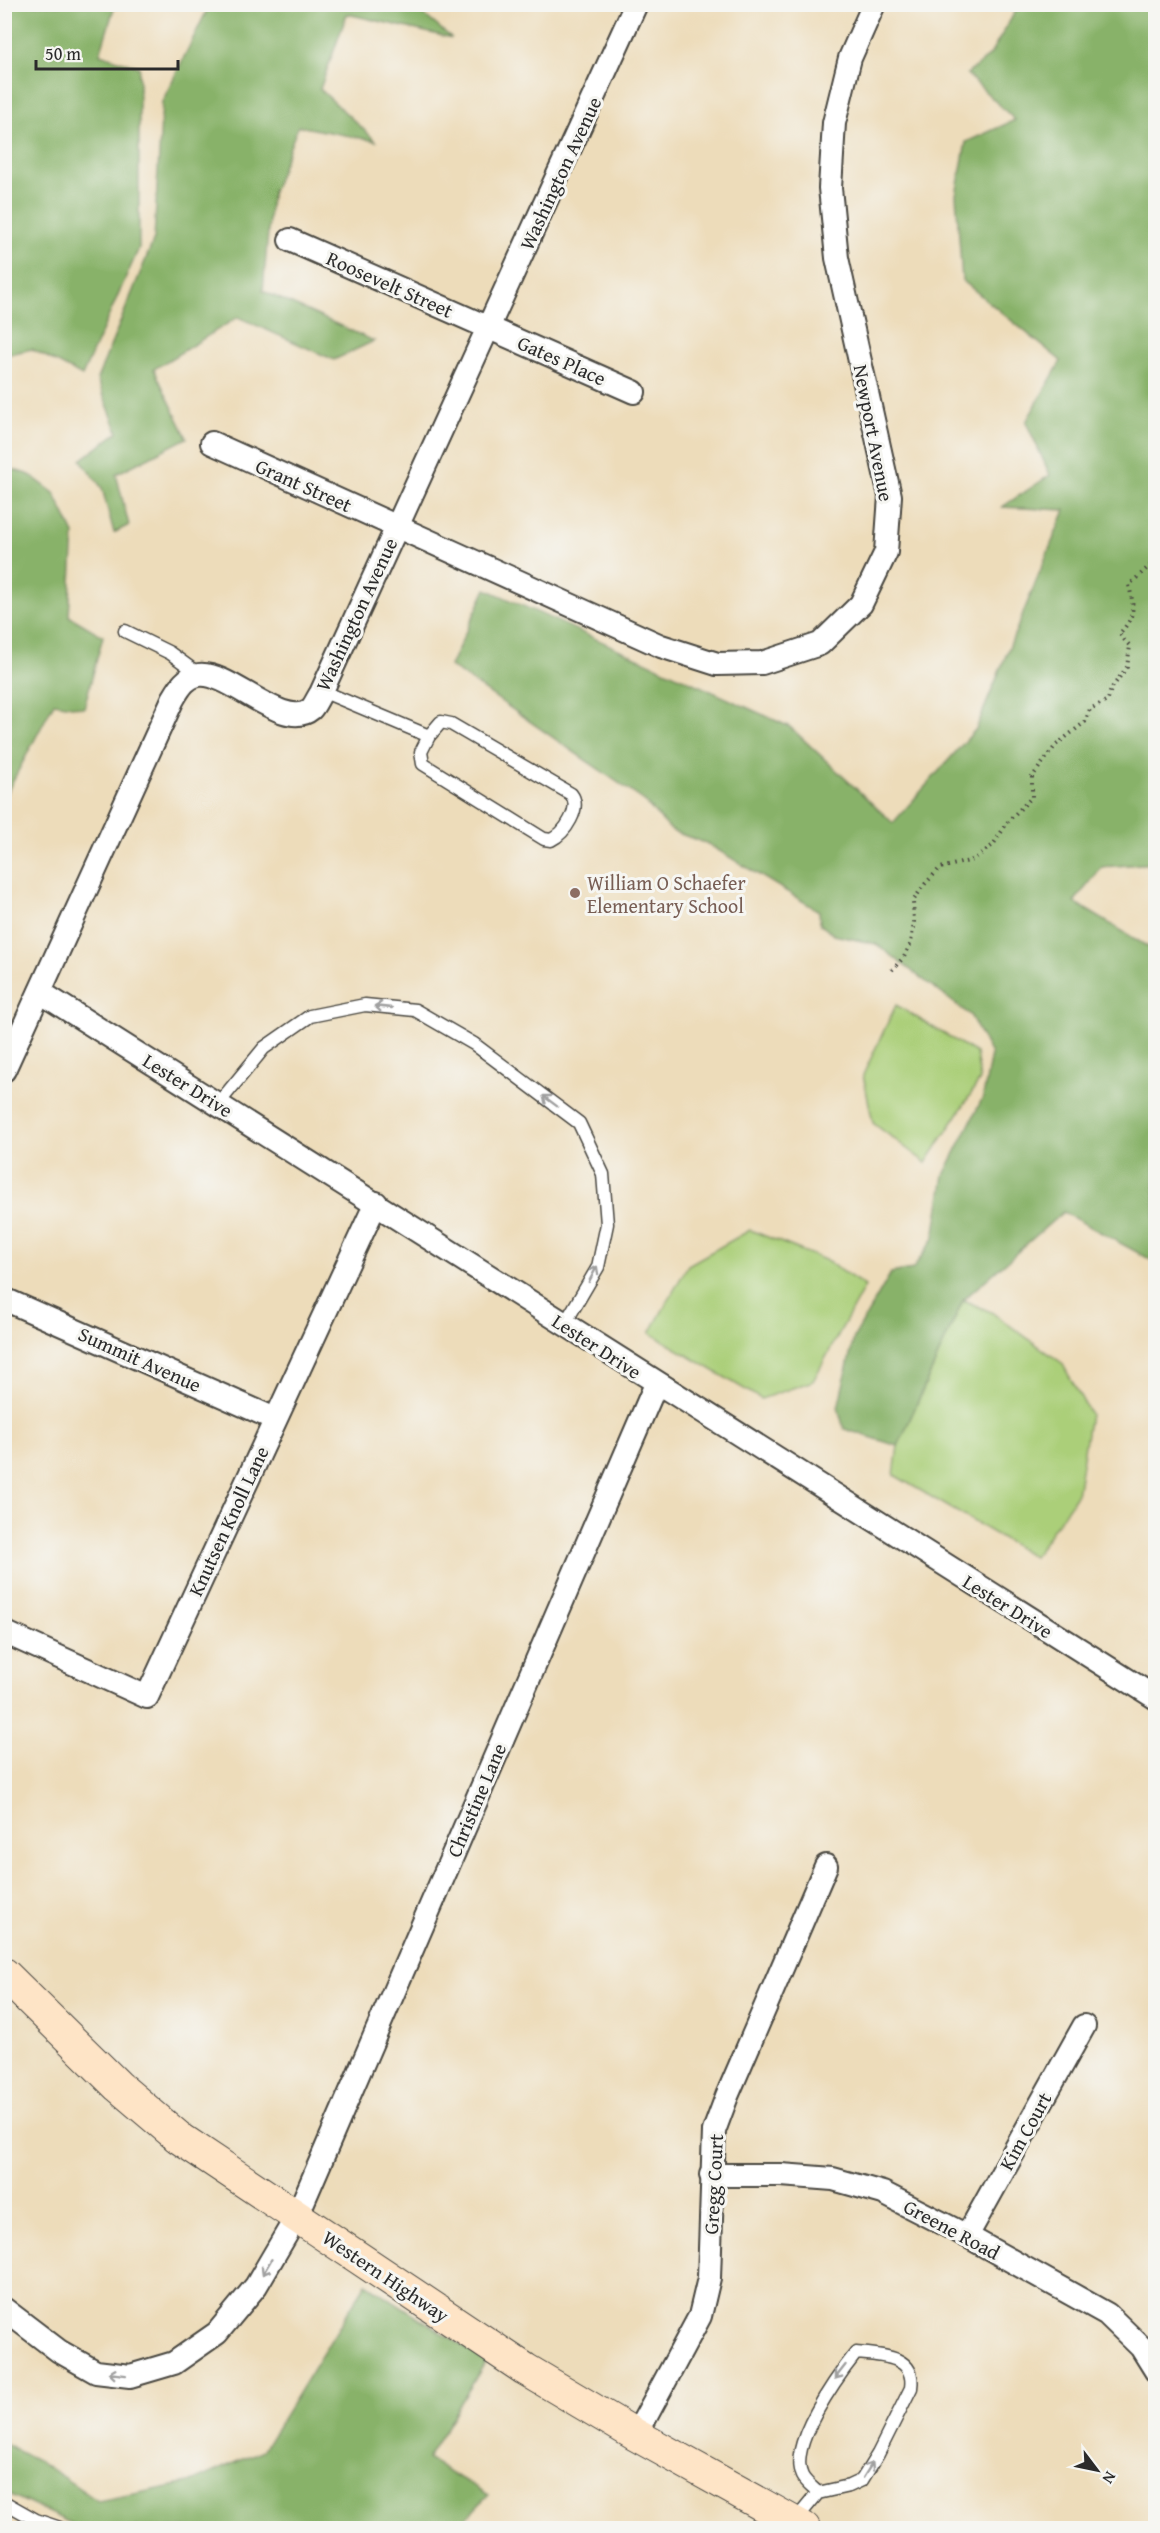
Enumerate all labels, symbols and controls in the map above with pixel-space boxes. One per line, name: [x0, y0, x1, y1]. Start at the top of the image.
scale bar: [36, 33, 178, 71]
text: 50 m: [45, 40, 81, 67]
street label: Washington Avenue: [512, 92, 608, 254]
street label: Roosevelt Street: [322, 243, 458, 325]
street label: Gates Place: [513, 328, 611, 392]
street label: Newport Avenue: [847, 362, 901, 504]
street label: Grant Street: [251, 451, 357, 519]
street label: Washington Avenue: [308, 533, 404, 695]
place label: William O Schaefer Elementary School: [587, 868, 746, 920]
marker: William O Schaefer Elementary School: [568, 886, 582, 900]
one-way arrow: [374, 1001, 394, 1012]
street label: Lester Drive: [137, 1046, 239, 1124]
one-way arrow: [542, 1095, 558, 1108]
one-way arrow: [587, 1266, 599, 1283]
street label: Lester Drive: [547, 1306, 647, 1386]
street label: Summit Avenue: [74, 1319, 206, 1399]
street label: Knutsen Knoll Lane: [180, 1441, 276, 1601]
street label: Lester Drive: [957, 1567, 1059, 1645]
street label: Christine Lane: [439, 1738, 513, 1862]
street label: Kim Court: [992, 2087, 1058, 2175]
street label: Gregg Court: [696, 2133, 730, 2235]
street label: Greene Road: [899, 2191, 1006, 2267]
street label: Western Highway: [317, 2223, 455, 2329]
one-way arrow: [261, 2258, 273, 2275]
one-way arrow: [834, 2364, 847, 2380]
one-way arrow: [107, 2369, 127, 2380]
north arrow: [1067, 2440, 1127, 2500]
one-way arrow: [863, 2462, 875, 2479]
text: N: [1097, 2467, 1123, 2489]

